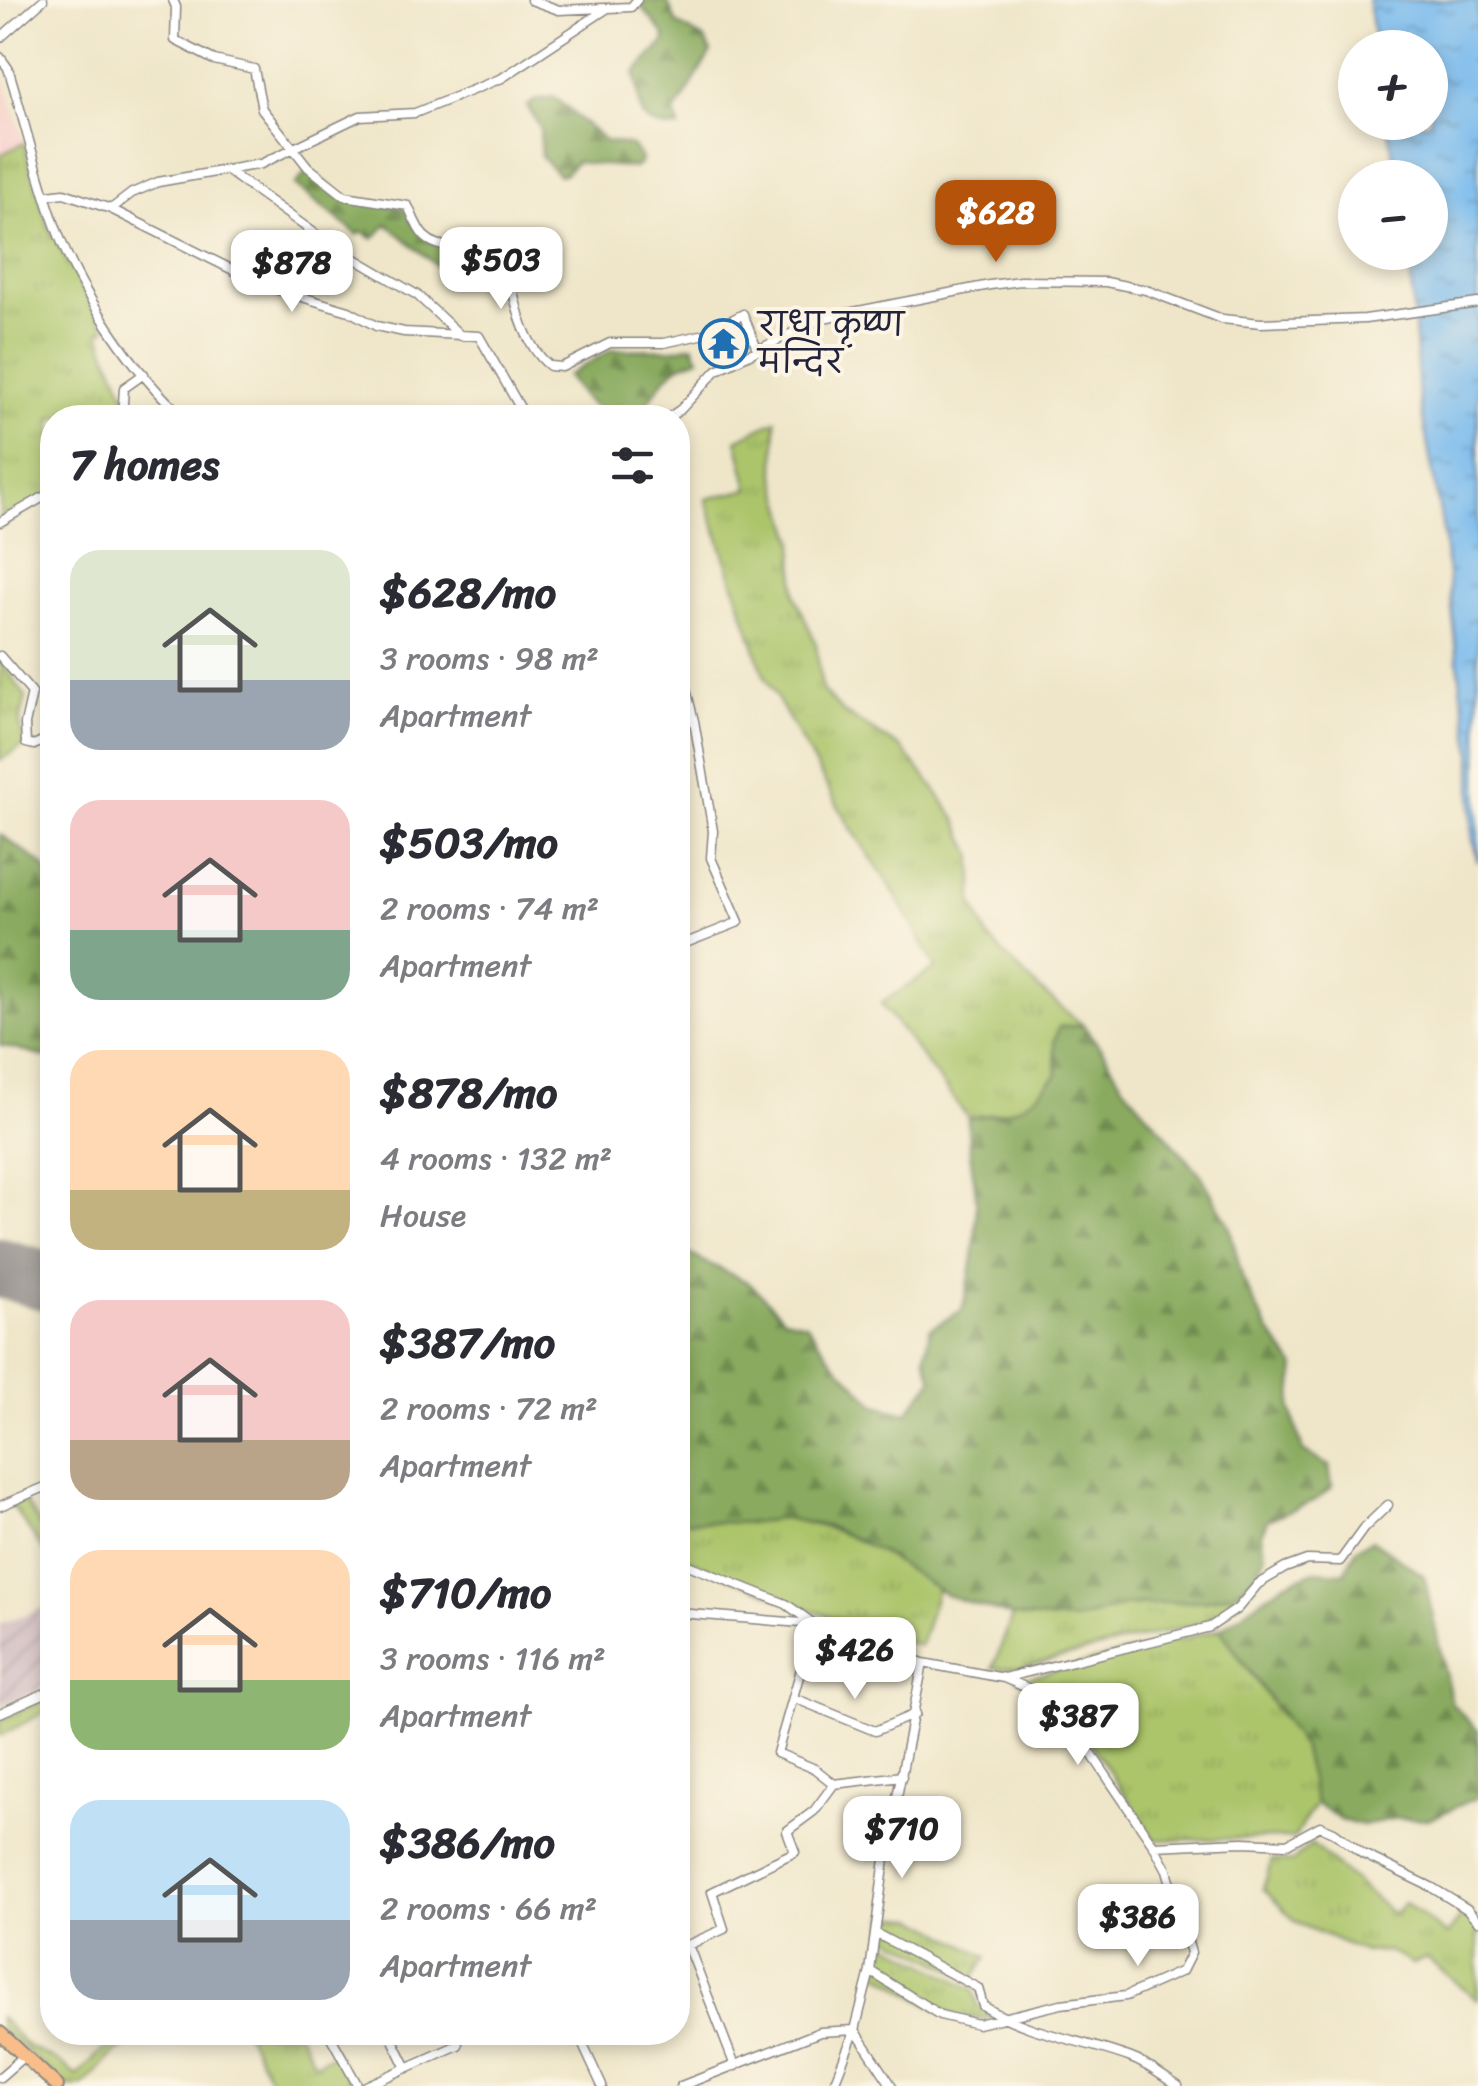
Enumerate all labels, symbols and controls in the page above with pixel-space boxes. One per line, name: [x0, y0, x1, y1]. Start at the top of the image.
map controls: [1338, 30, 1448, 270]
button: +: [1338, 30, 1448, 140]
button: −: [1338, 160, 1448, 270]
pin: $628: [937, 180, 1055, 265]
text: $628: [957, 184, 1035, 241]
pin: $503: [442, 227, 560, 312]
pin: $878: [233, 230, 351, 315]
text: $503: [462, 231, 540, 288]
text: $878: [253, 234, 331, 291]
place label: राधा कृष्ण मन्दिर: [756, 297, 906, 391]
temple icon: राधा कृष्ण मन्दिर: [697, 317, 749, 369]
text: 7 homes: [70, 428, 219, 502]
icon: filters: [605, 438, 660, 493]
text: $628/mo: [380, 556, 556, 630]
icon: home: [150, 590, 270, 710]
text: 3 rooms · 98 m²: [380, 630, 599, 687]
text: Apartment: [380, 687, 531, 744]
text: $503/mo: [380, 806, 558, 880]
icon: home: [150, 840, 270, 960]
text: 2 rooms · 74 m²: [380, 880, 599, 937]
text: Apartment: [380, 937, 531, 994]
text: $878/mo: [380, 1056, 557, 1130]
icon: home: [150, 1090, 270, 1210]
text: 4 rooms · 132 m²: [380, 1130, 612, 1187]
text: House: [380, 1187, 466, 1244]
text: $387/mo: [380, 1306, 555, 1380]
icon: home: [150, 1340, 270, 1460]
text: 2 rooms · 72 m²: [380, 1380, 598, 1437]
text: Apartment: [380, 1437, 531, 1494]
text: $710/mo: [380, 1556, 551, 1630]
icon: home: [150, 1590, 270, 1710]
pin: $426: [796, 1617, 914, 1702]
text: $426: [816, 1621, 894, 1678]
text: 3 rooms · 116 m²: [380, 1630, 606, 1687]
pin: $387: [1019, 1683, 1137, 1768]
text: Apartment: [380, 1687, 531, 1744]
text: $387: [1040, 1687, 1116, 1744]
pin: $710: [843, 1796, 961, 1881]
text: $710: [865, 1800, 939, 1857]
text: $386/mo: [380, 1806, 555, 1880]
icon: home: [150, 1840, 270, 1960]
text: 2 rooms · 66 m²: [380, 1880, 597, 1937]
pin: $386: [1079, 1884, 1197, 1969]
text: $386: [1100, 1888, 1176, 1945]
text: Apartment: [380, 1937, 531, 1994]

